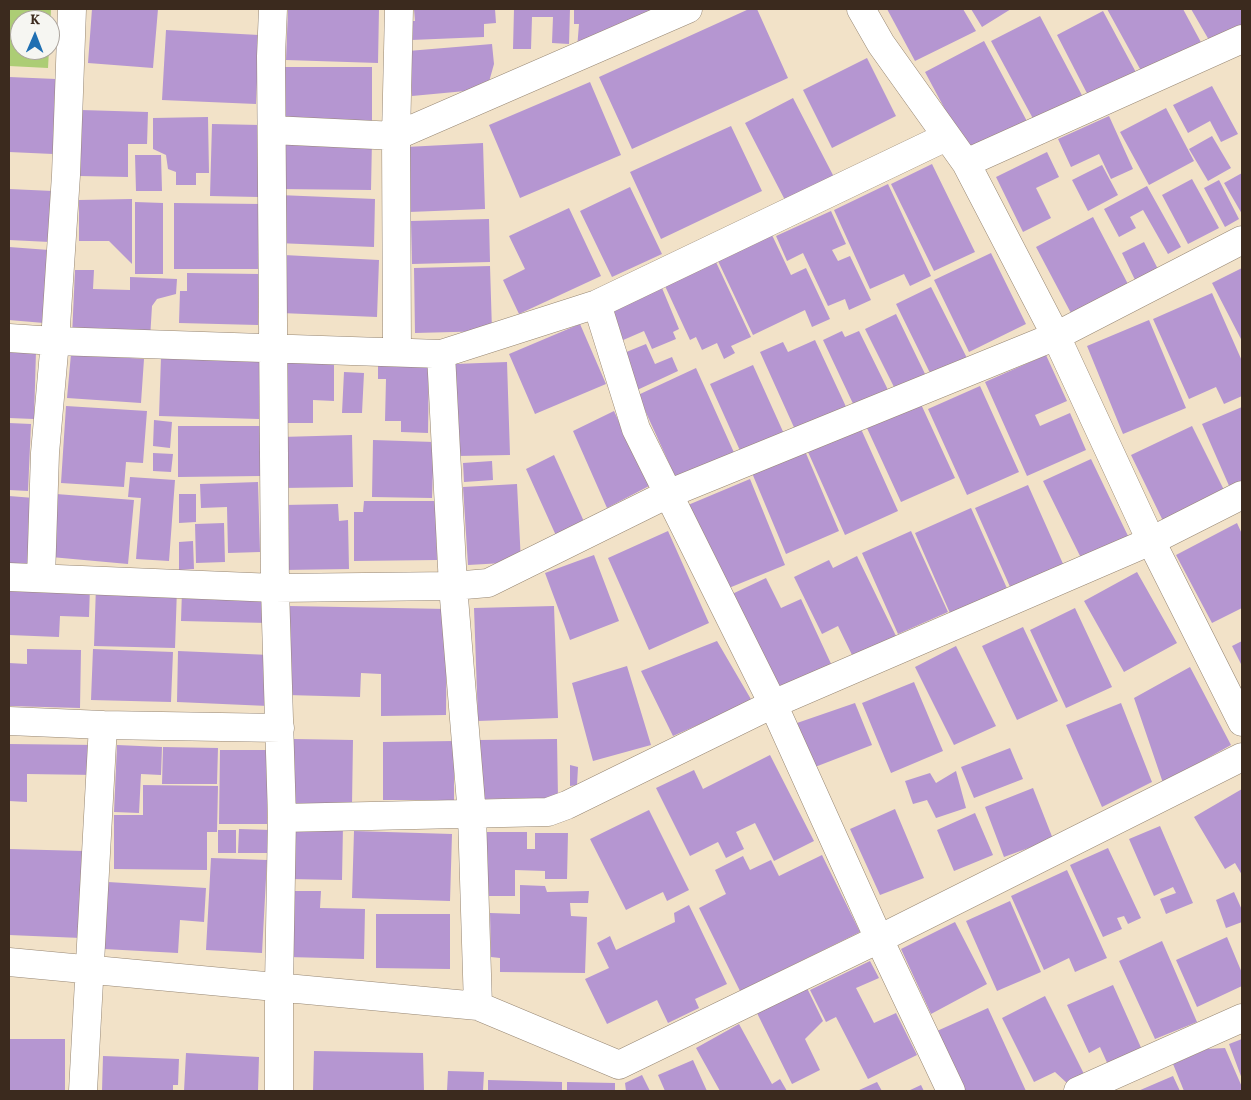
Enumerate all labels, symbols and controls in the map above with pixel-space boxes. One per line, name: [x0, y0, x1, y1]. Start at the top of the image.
north arrow: [10, 10, 60, 60]
text: K: [30, 11, 40, 30]

